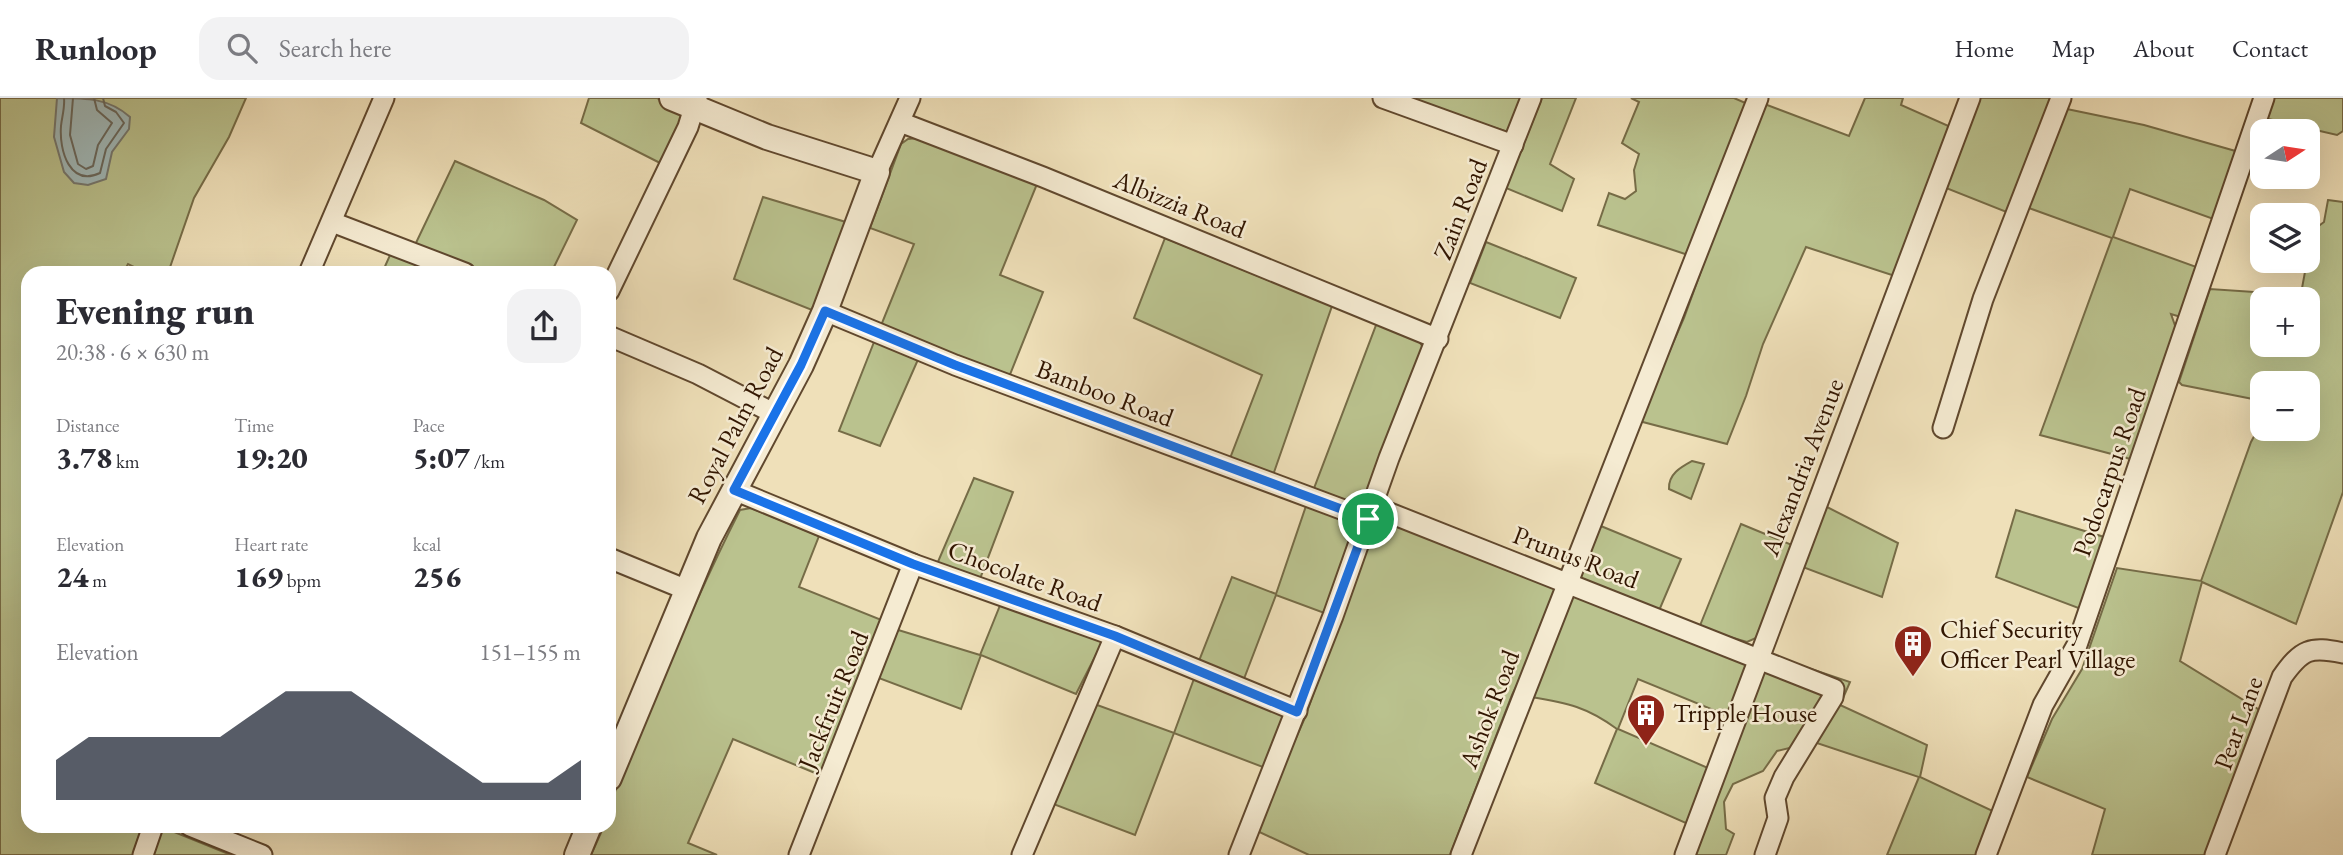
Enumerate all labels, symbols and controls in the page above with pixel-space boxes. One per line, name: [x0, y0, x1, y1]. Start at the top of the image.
search box: [199, 17, 689, 80]
text: Runloop: [35, 27, 157, 70]
icon: search: [223, 29, 261, 67]
text: Search here: [279, 31, 391, 65]
text: Home: [1954, 33, 2014, 64]
text: Map: [2052, 33, 2095, 64]
text: About: [2133, 33, 2194, 64]
text: Contact: [2232, 33, 2308, 64]
north arrow: [2250, 119, 2320, 189]
map controls: [2250, 119, 2320, 441]
street label: Zain Road: [1425, 153, 1495, 264]
street label: Albizzia Road: [1108, 162, 1252, 246]
button: layers: [2250, 203, 2320, 273]
text: Evening run: [56, 286, 254, 335]
button: +: [2250, 287, 2320, 357]
button: share: [507, 289, 581, 363]
text: 20:38 · 6 × 630 m: [56, 337, 209, 367]
street label: Royal Palm Road: [679, 340, 791, 509]
street label: Bamboo Road: [1031, 351, 1179, 435]
button: −: [2250, 371, 2320, 441]
street label: Alexandria Avenue: [1752, 373, 1851, 561]
street label: Podocarpus Road: [2064, 382, 2154, 561]
text: Distance: [56, 413, 119, 438]
text: Time: [234, 413, 274, 438]
text: Pace: [413, 413, 445, 438]
text: 3.78: [56, 438, 112, 477]
text: 19:20: [234, 438, 308, 477]
text: 5:07: [413, 438, 470, 477]
text: km: [112, 449, 140, 474]
text: /km: [470, 449, 505, 474]
pin: [1338, 489, 1398, 549]
icon: arrive: [1349, 500, 1387, 538]
street label: Prunus Road: [1508, 517, 1645, 597]
text: Elevation: [56, 532, 124, 557]
text: Heart rate: [234, 532, 308, 557]
text: kcal: [413, 532, 441, 557]
street label: Chocolate Road: [943, 532, 1108, 620]
text: 24: [56, 557, 88, 596]
text: 169: [234, 557, 283, 596]
text: 256: [413, 557, 461, 596]
text: m: [88, 568, 107, 593]
text: bpm: [283, 568, 321, 593]
place label: Chief Security Officer Pearl Village: [1940, 612, 2135, 676]
building icon: Chief Security Officer Pearl Village: [1892, 623, 1934, 678]
street label: Jackfruit Road: [789, 625, 877, 776]
text: Elevation: [56, 637, 139, 667]
text: 151–155 m: [480, 637, 581, 667]
street label: Ashok Road: [1451, 644, 1527, 774]
street label: Pear Lane: [2205, 672, 2271, 774]
building icon: Tripple House: [1625, 692, 1667, 747]
place label: Tripple House: [1673, 696, 1817, 730]

